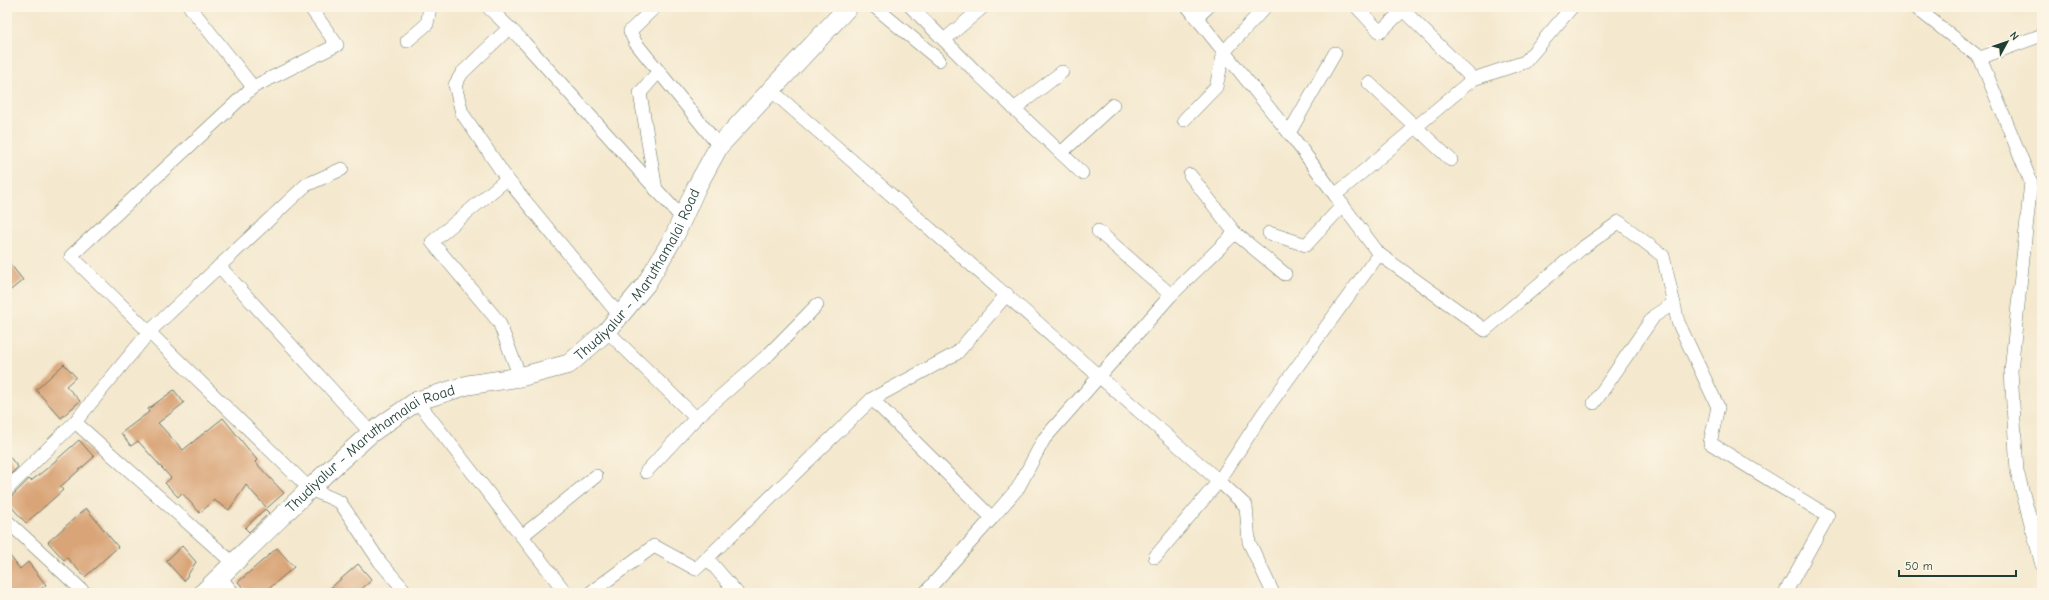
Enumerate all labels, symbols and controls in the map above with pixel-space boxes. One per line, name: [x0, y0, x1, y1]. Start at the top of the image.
north arrow: [1987, 22, 2027, 62]
text: N: [2007, 29, 2022, 43]
street label: Thudiyalur - Maruthamalai Road: [571, 186, 704, 364]
street label: Thudiyalur - Maruthamalai Road: [282, 381, 457, 516]
scale bar: [1899, 552, 2016, 578]
text: 50 m: [1905, 559, 1933, 573]

